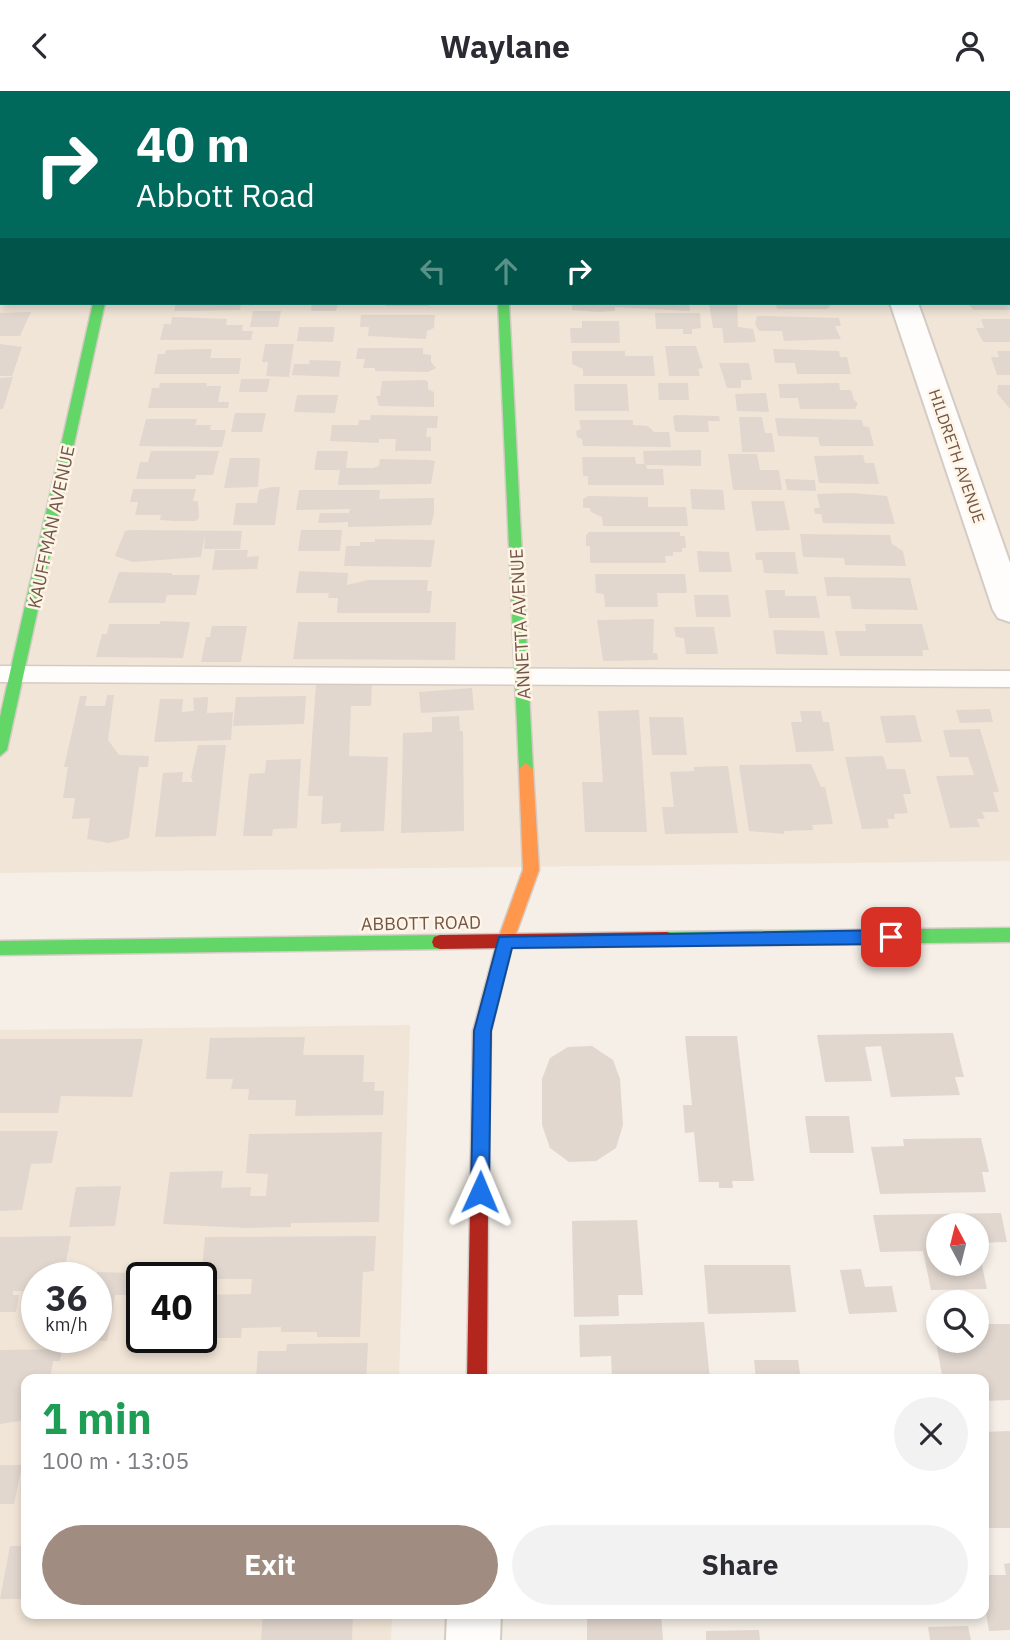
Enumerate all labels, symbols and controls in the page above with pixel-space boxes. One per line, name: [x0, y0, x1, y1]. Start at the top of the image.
text: Waylane: [440, 25, 570, 67]
icon: back: [21, 27, 59, 65]
icon: person: [951, 27, 989, 65]
text: 40 m: [136, 112, 250, 175]
icon: right: [21, 119, 112, 210]
text: Abbott Road: [136, 174, 315, 216]
icon: left: [414, 252, 452, 290]
icon: ahead: [487, 252, 525, 290]
icon: right: [560, 252, 598, 290]
street label: HILDRETH AVENUE: [925, 386, 989, 526]
street label: KAUFFMAN AVENUE: [23, 443, 79, 611]
street label: ANNETTA AVENUE: [505, 548, 535, 700]
pin: [861, 907, 921, 967]
street label: ABBOTT ROAD: [361, 910, 481, 936]
icon: arrive: [872, 918, 910, 956]
position arrow: [443, 1155, 517, 1229]
north arrow: [926, 1213, 989, 1276]
map controls: [926, 1213, 989, 1353]
speed limit sign: 40: [126, 1262, 217, 1353]
text: 36: [45, 1275, 88, 1321]
button: search: [926, 1290, 989, 1353]
text: km/h: [45, 1313, 88, 1336]
text: 1 min: [42, 1391, 152, 1446]
button: close: [894, 1397, 968, 1471]
text: 100 m · 13:05: [42, 1445, 189, 1475]
button: Exit: [42, 1525, 498, 1605]
button: Share: [512, 1525, 968, 1605]

